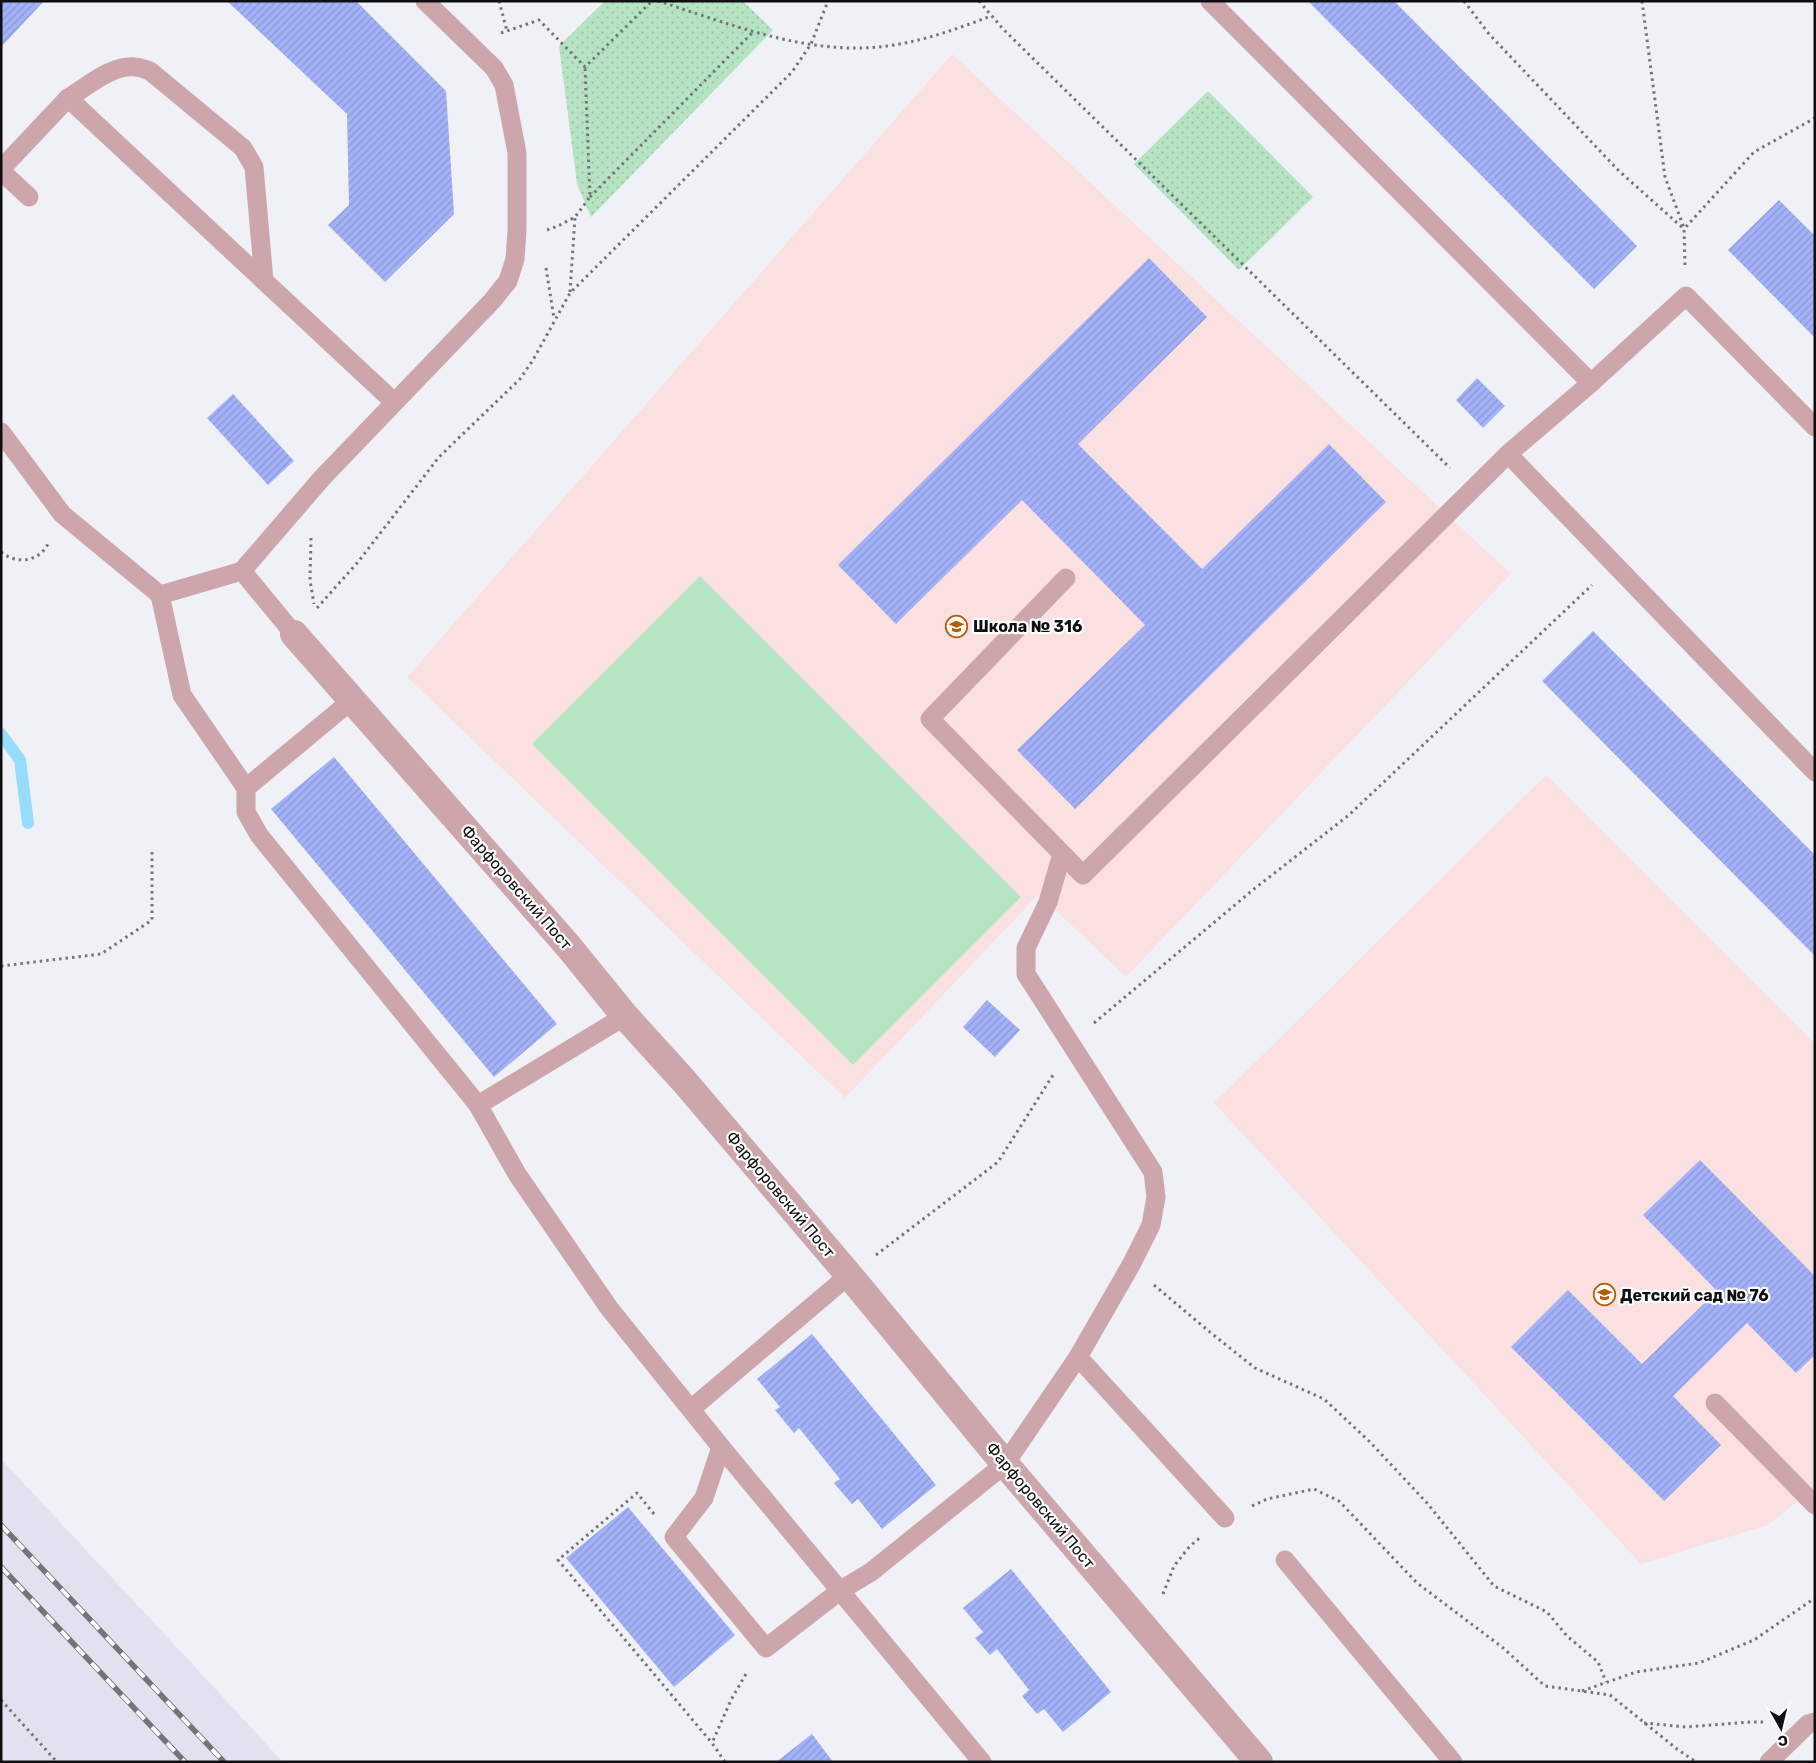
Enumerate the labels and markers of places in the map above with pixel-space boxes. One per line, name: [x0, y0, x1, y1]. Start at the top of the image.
school or university icon: Школа № 316: [945, 614, 969, 638]
place label: Школа № 316: [973, 617, 1082, 636]
school or university icon: Детский сад № 76: [1592, 1283, 1616, 1307]
place label: Детский сад № 76: [1620, 1286, 1769, 1305]

